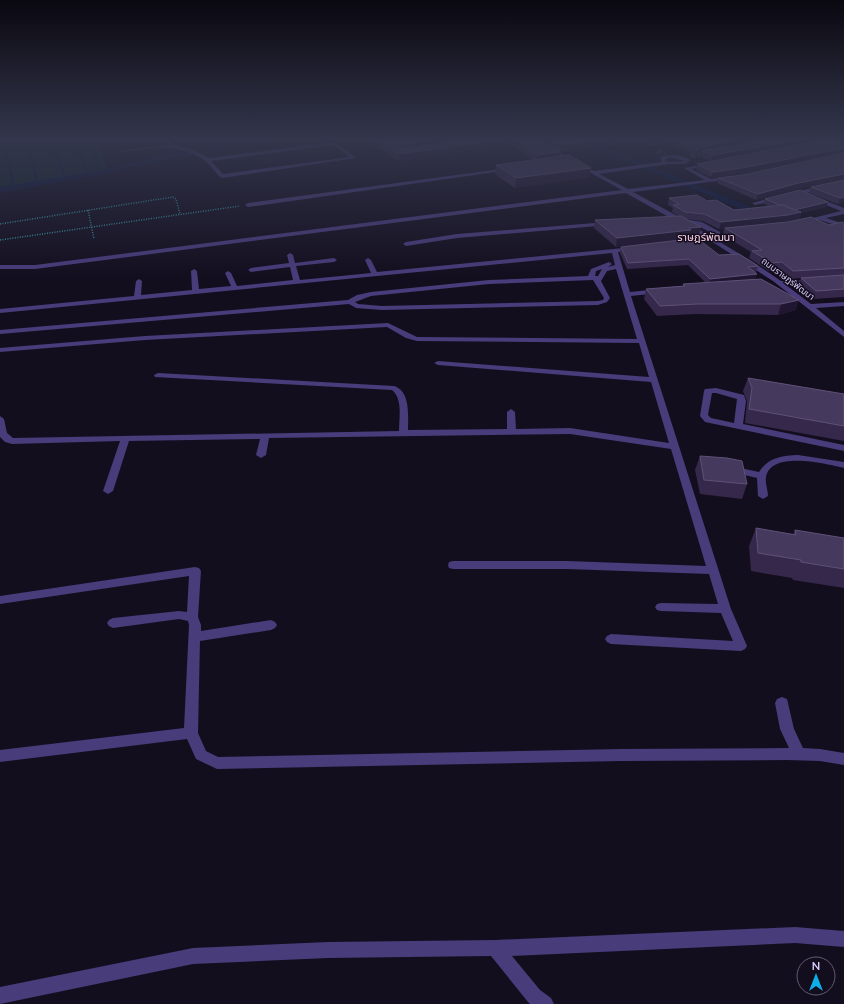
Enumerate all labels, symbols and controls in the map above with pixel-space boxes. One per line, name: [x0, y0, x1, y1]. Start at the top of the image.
district label: ราษฎร์พัฒนา: [677, 230, 735, 243]
street label: ถนนราษฏร์พัฒนา: [760, 255, 817, 302]
north arrow: [796, 956, 836, 996]
text: N: [812, 959, 820, 972]

